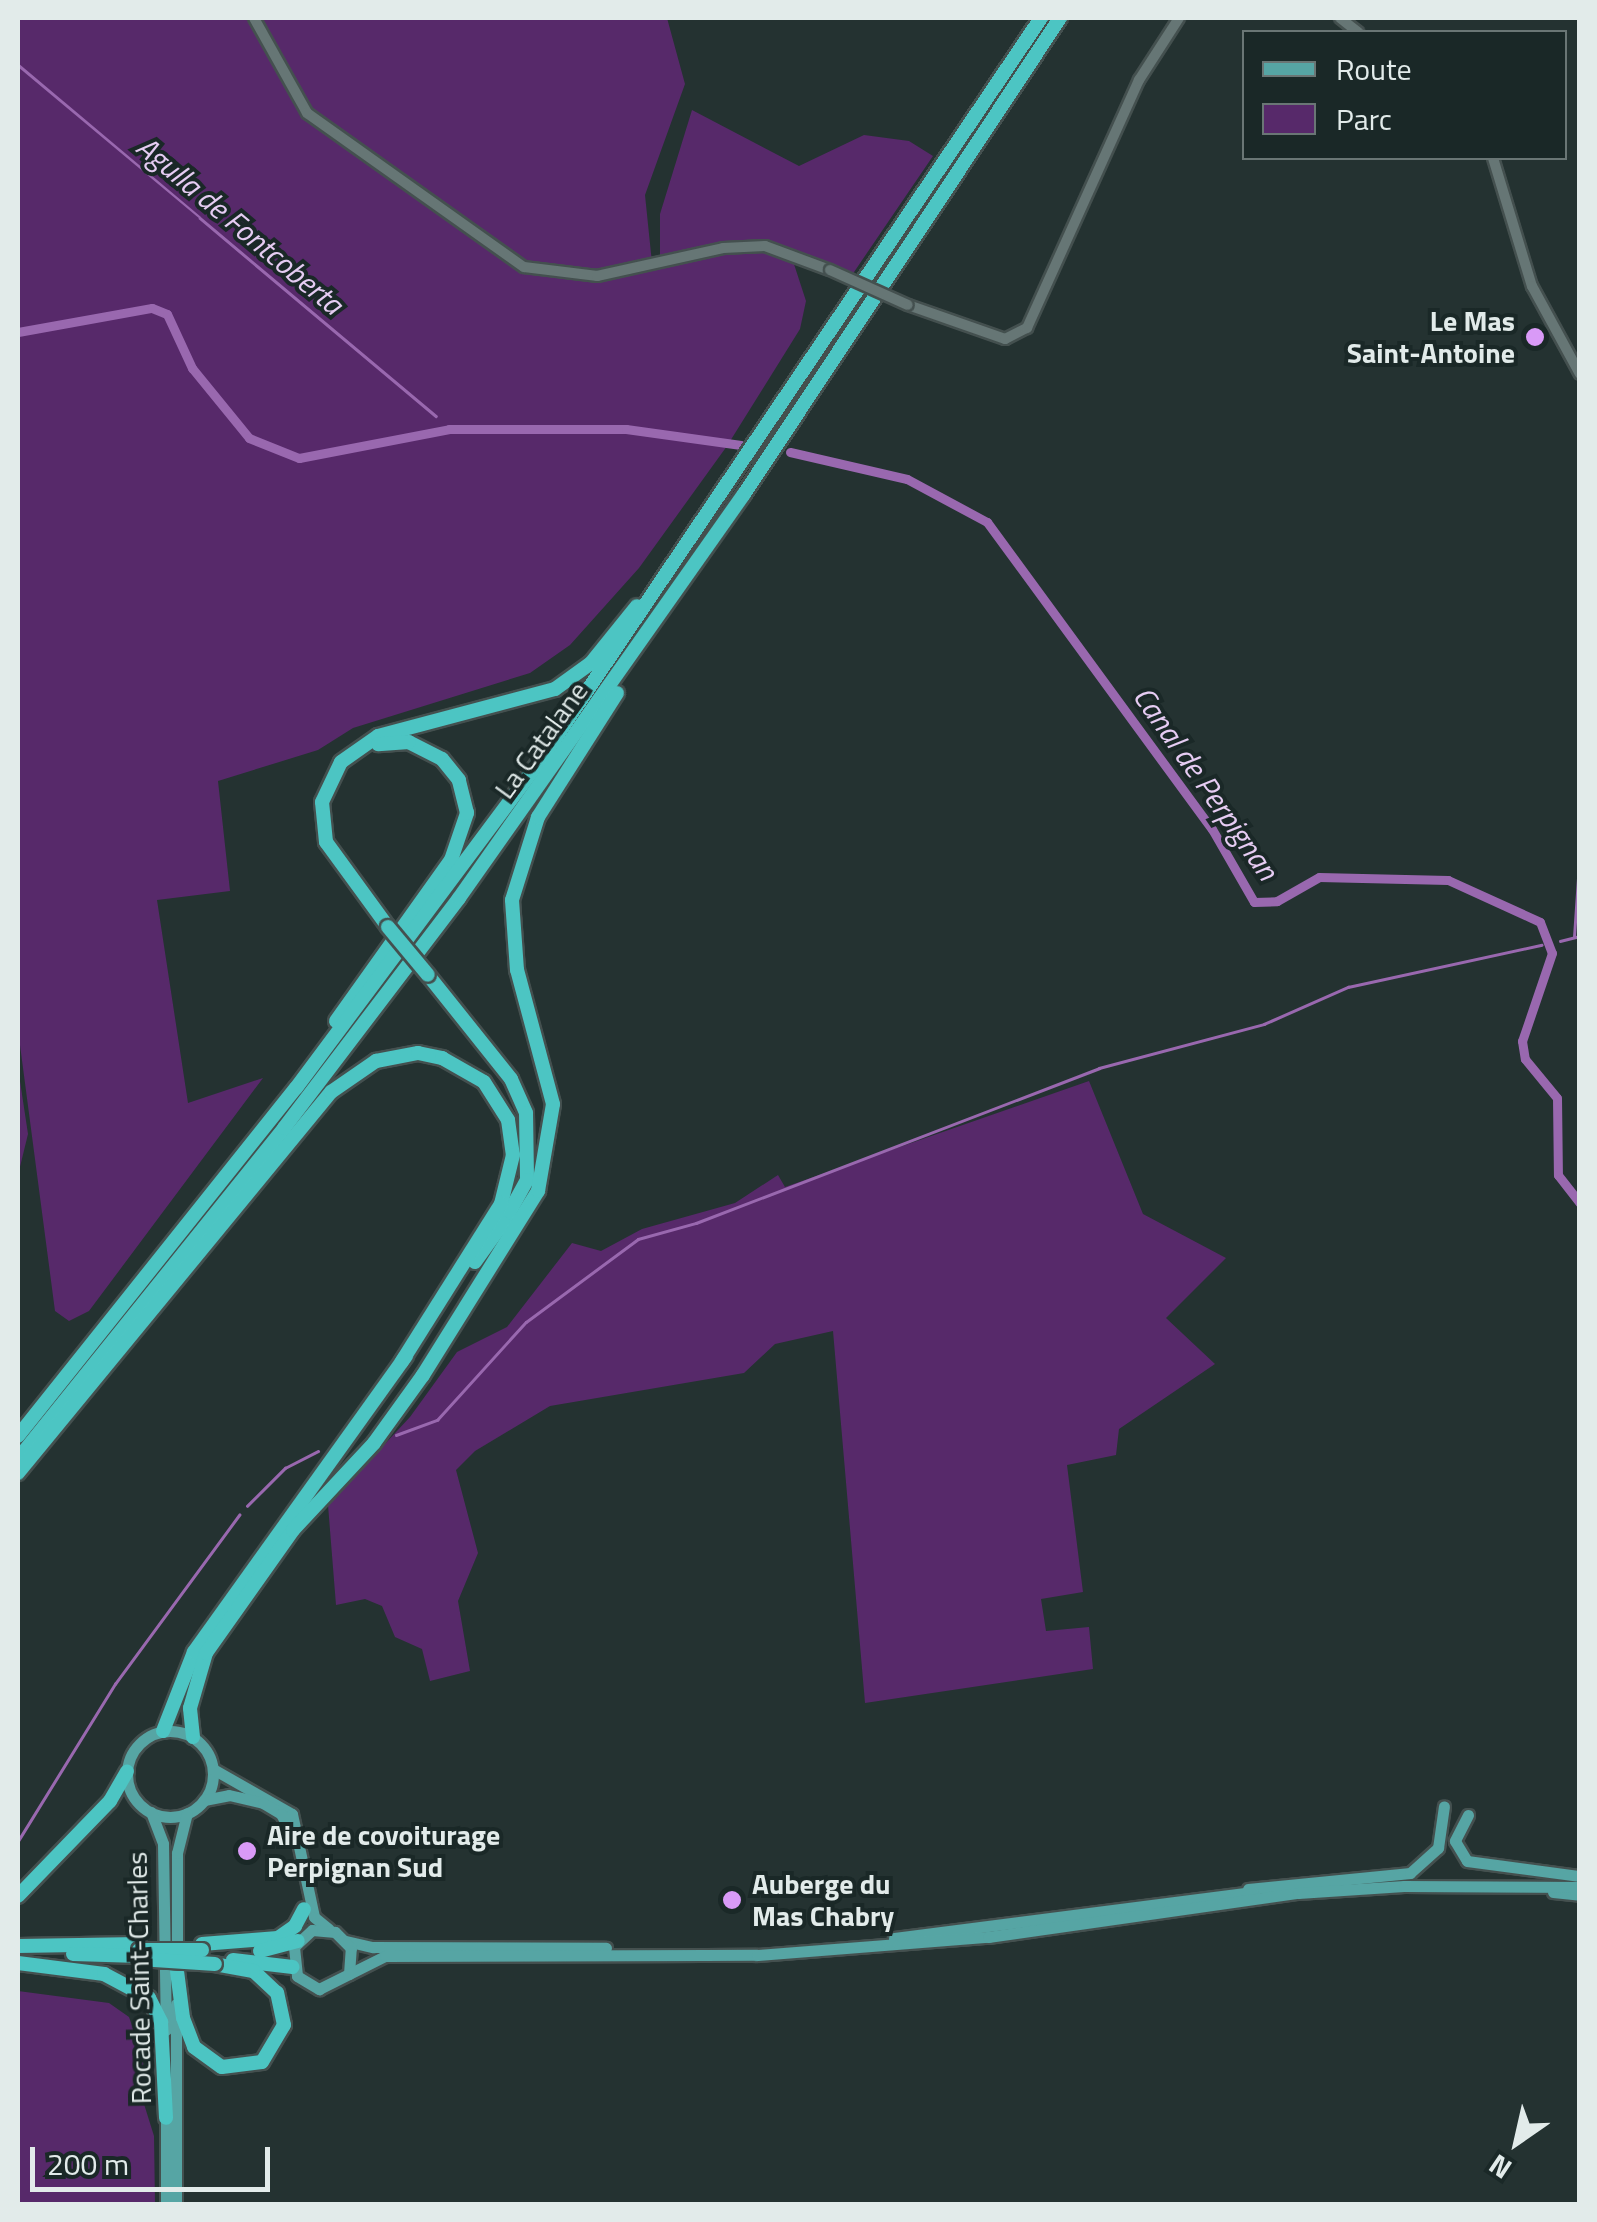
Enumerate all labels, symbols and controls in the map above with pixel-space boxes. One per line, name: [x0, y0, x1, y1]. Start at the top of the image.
legend: [1242, 30, 1567, 160]
text: Route: [1336, 46, 1412, 92]
text: Parc: [1336, 96, 1392, 142]
water label: Agulla de Fontcoberta: [130, 128, 350, 322]
place label: Le Mas Saint-Antoine: [1347, 304, 1515, 370]
marker: Le Mas Saint-Antoine: [1524, 326, 1546, 348]
street label: La Catalane: [487, 675, 595, 805]
water label: Canal de Perpignan: [1126, 679, 1286, 887]
place label: Aire de covoiturage Perpignan Sud: [267, 1818, 500, 1884]
marker: Aire de covoiturage Perpignan Sud: [236, 1840, 258, 1862]
street label: Rocade Saint-Charles: [120, 1851, 158, 2105]
place label: Auberge du Mas Chabry: [752, 1867, 894, 1933]
marker: Auberge du Mas Chabry: [721, 1889, 743, 1911]
north arrow: [1467, 2092, 1567, 2192]
scale bar: [35, 2127, 275, 2189]
text: 200 m: [47, 2141, 129, 2187]
text: N: [1480, 2144, 1520, 2191]

